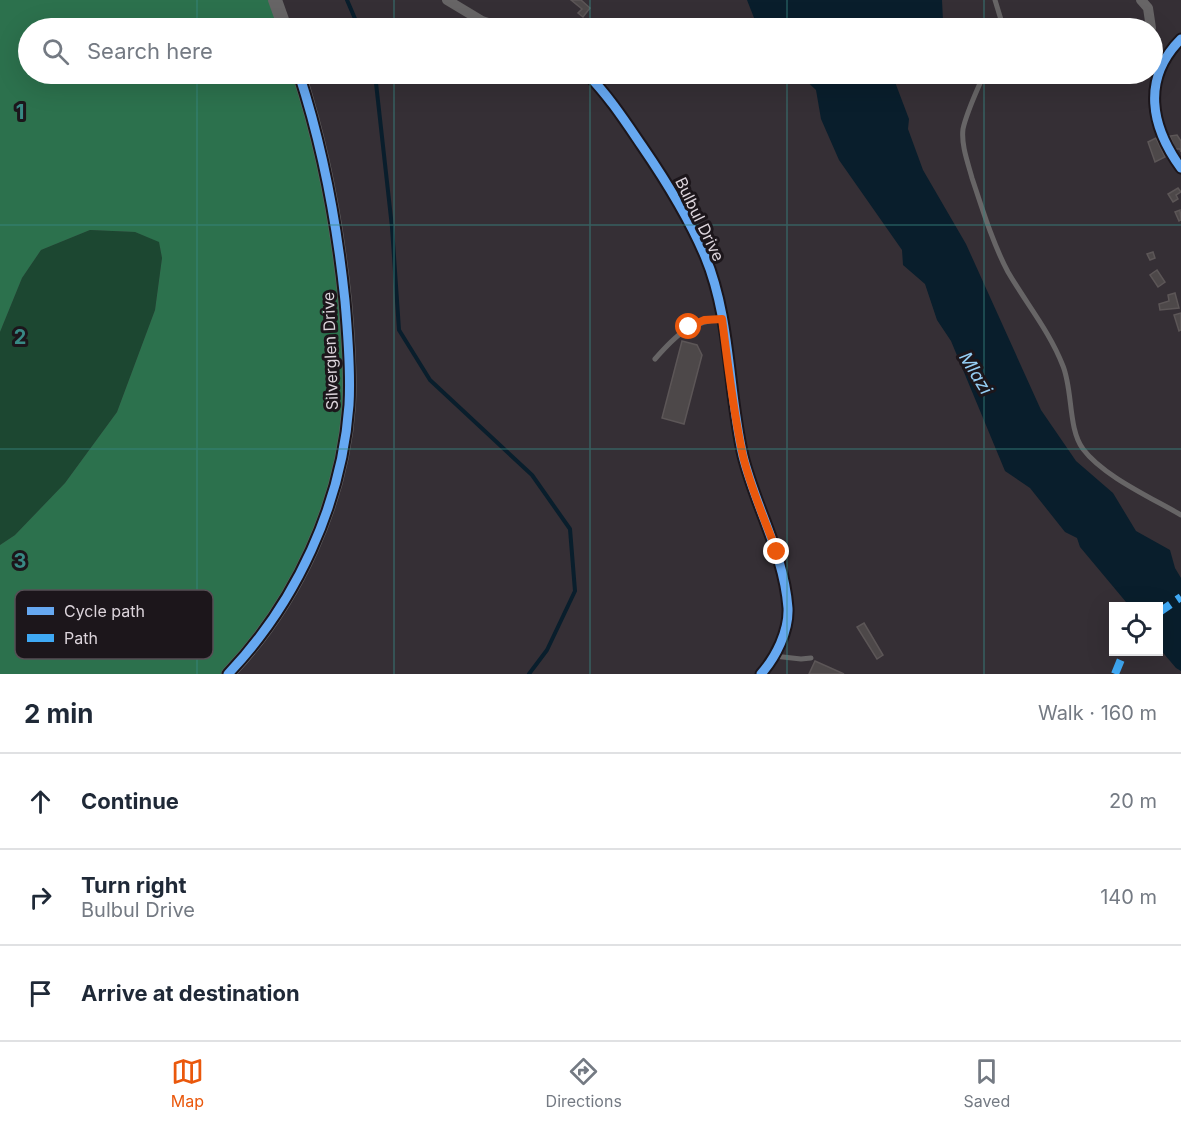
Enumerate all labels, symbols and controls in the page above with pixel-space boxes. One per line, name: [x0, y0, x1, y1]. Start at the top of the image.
search box: [18, 18, 1163, 84]
icon: search: [39, 35, 72, 68]
text: Search here: [87, 38, 213, 64]
text: 1: [16, 100, 24, 124]
street label: Bulbul Drive: [671, 174, 729, 264]
street label: Silverglen Drive: [318, 291, 342, 411]
route start: [675, 313, 701, 339]
text: 2: [14, 325, 26, 349]
water label: Mlazi: [955, 348, 997, 399]
route end: [763, 538, 789, 564]
text: 3: [14, 549, 26, 573]
legend: [15, 590, 213, 659]
text: Cycle path: [64, 601, 145, 621]
map controls: [1109, 602, 1163, 656]
button: locate: [1109, 602, 1163, 656]
text: Path: [64, 628, 98, 648]
text: 2 min: [24, 698, 94, 729]
text: Walk · 160 m: [1038, 701, 1157, 725]
icon: ahead: [24, 785, 57, 818]
text: Continue: [81, 788, 179, 814]
text: 20 m: [1109, 789, 1157, 813]
text: Turn right: [81, 872, 187, 898]
icon: right: [24, 881, 57, 914]
text: 140 m: [1100, 885, 1157, 909]
text: Bulbul Drive: [81, 898, 195, 922]
icon: arrive: [24, 977, 57, 1010]
text: Arrive at destination: [81, 980, 300, 1006]
tab: Map: [171, 1055, 204, 1111]
tab: Directions: [546, 1055, 622, 1111]
tab: Saved: [963, 1055, 1010, 1111]

